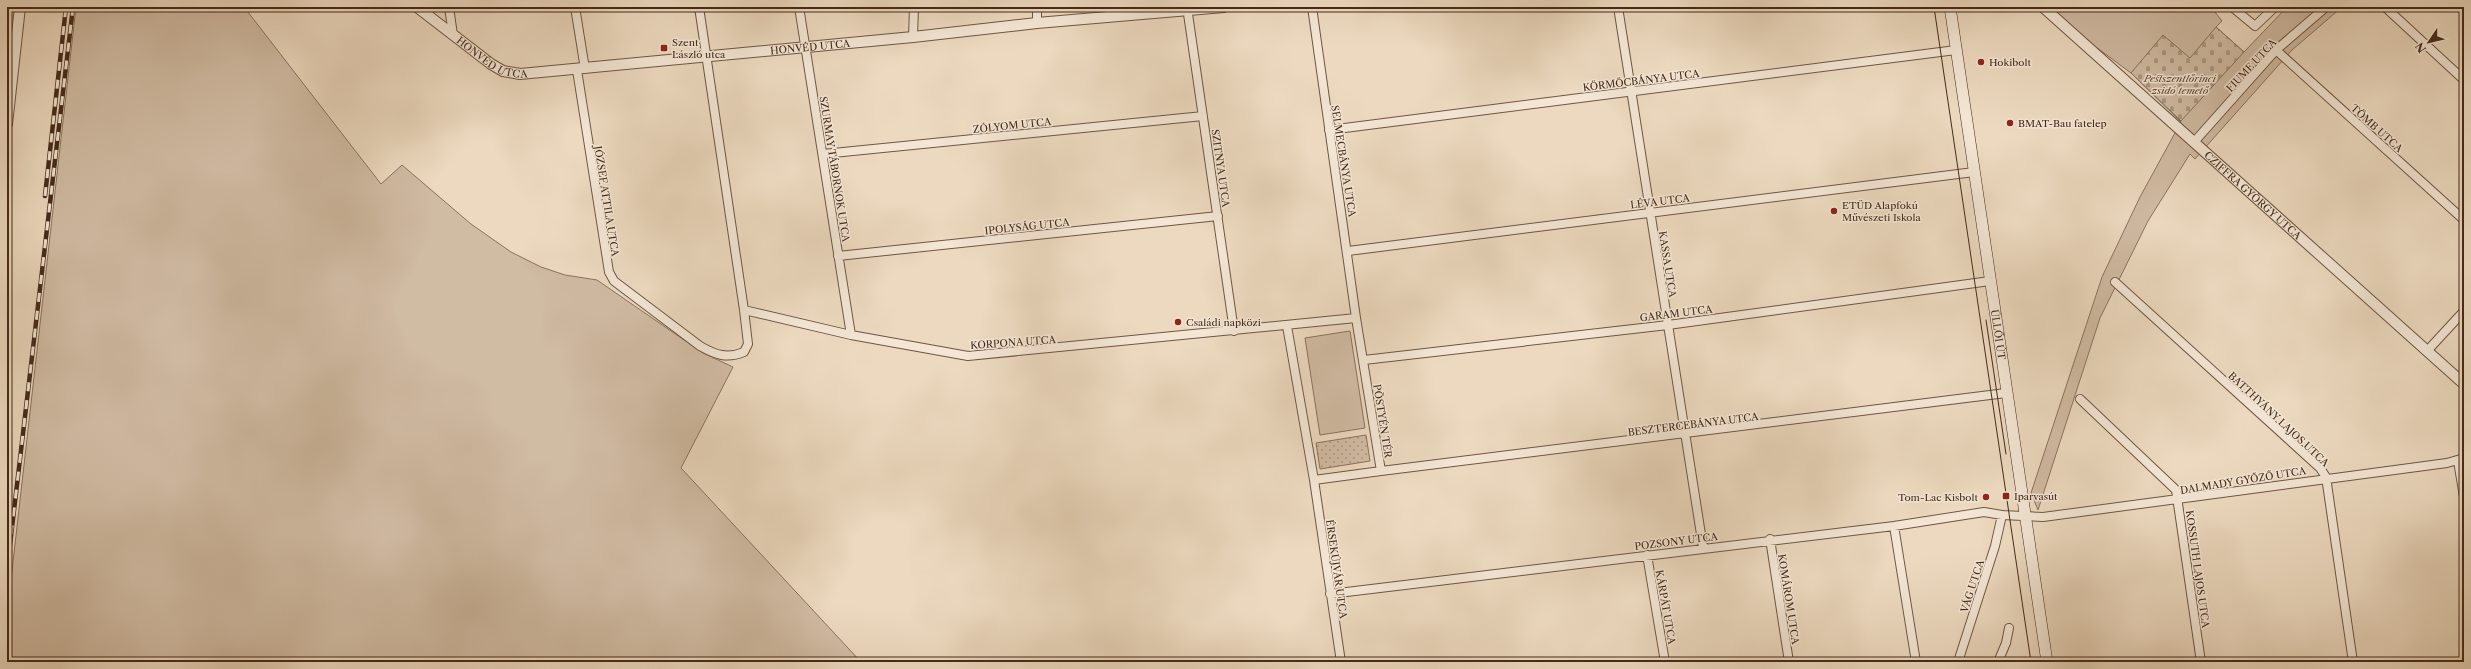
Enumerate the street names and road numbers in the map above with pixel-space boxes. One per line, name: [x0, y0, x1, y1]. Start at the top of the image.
street label: HONVÉD UTCA: [454, 34, 529, 81]
street label: FIUME UTCA: [2223, 36, 2280, 95]
street label: HONVÉD UTCA: [770, 37, 851, 57]
street label: KÖRMÖCBÁNYA UTCA: [1582, 67, 1701, 94]
street label: SZURMAY TÁBORNOK UTCA: [817, 95, 853, 243]
street label: TÖMB UTCA: [2348, 102, 2406, 156]
street label: SELMECBÁNYA UTCA: [1328, 104, 1359, 218]
street label: ZÓLYOM UTCA: [972, 115, 1052, 136]
street label: SZITNYA UTCA: [1209, 128, 1232, 208]
street label: JÓZSEF ATTILA UTCA: [591, 143, 622, 258]
street label: CZIFFRA GYÖRGY UTCA: [2201, 149, 2304, 243]
street label: LÉVA UTCA: [1630, 191, 1691, 212]
street label: IPOLYSÁG UTCA: [984, 216, 1071, 237]
street label: KASSA UTCA: [1656, 230, 1679, 299]
street label: GARAM UTCA: [1639, 303, 1714, 324]
street label: ÜLLŐI ÚT: [1988, 308, 2008, 361]
street label: KORPONA UTCA: [970, 333, 1057, 352]
street label: BATTHYÁNY LAJOS UTCA: [2226, 369, 2332, 470]
street label: PÖSTYÉN TÉR: [1370, 383, 1395, 460]
street label: BESZTERCEBÁNYA UTCA: [1627, 410, 1760, 439]
street label: DALMADY GYŐZŐ UTCA: [2179, 464, 2308, 497]
street label: KOSSUTH LAJOS UTCA: [2183, 509, 2212, 629]
street label: ÉRSEKÚJVÁR UTCA: [1323, 519, 1350, 620]
street label: POZSONY UTCA: [1634, 530, 1719, 553]
street label: KOMÁROM UTCA: [1775, 553, 1802, 646]
street label: VÁG UTCA: [1958, 558, 1987, 615]
street label: KÁRPÁT UTCA: [1653, 569, 1679, 646]

